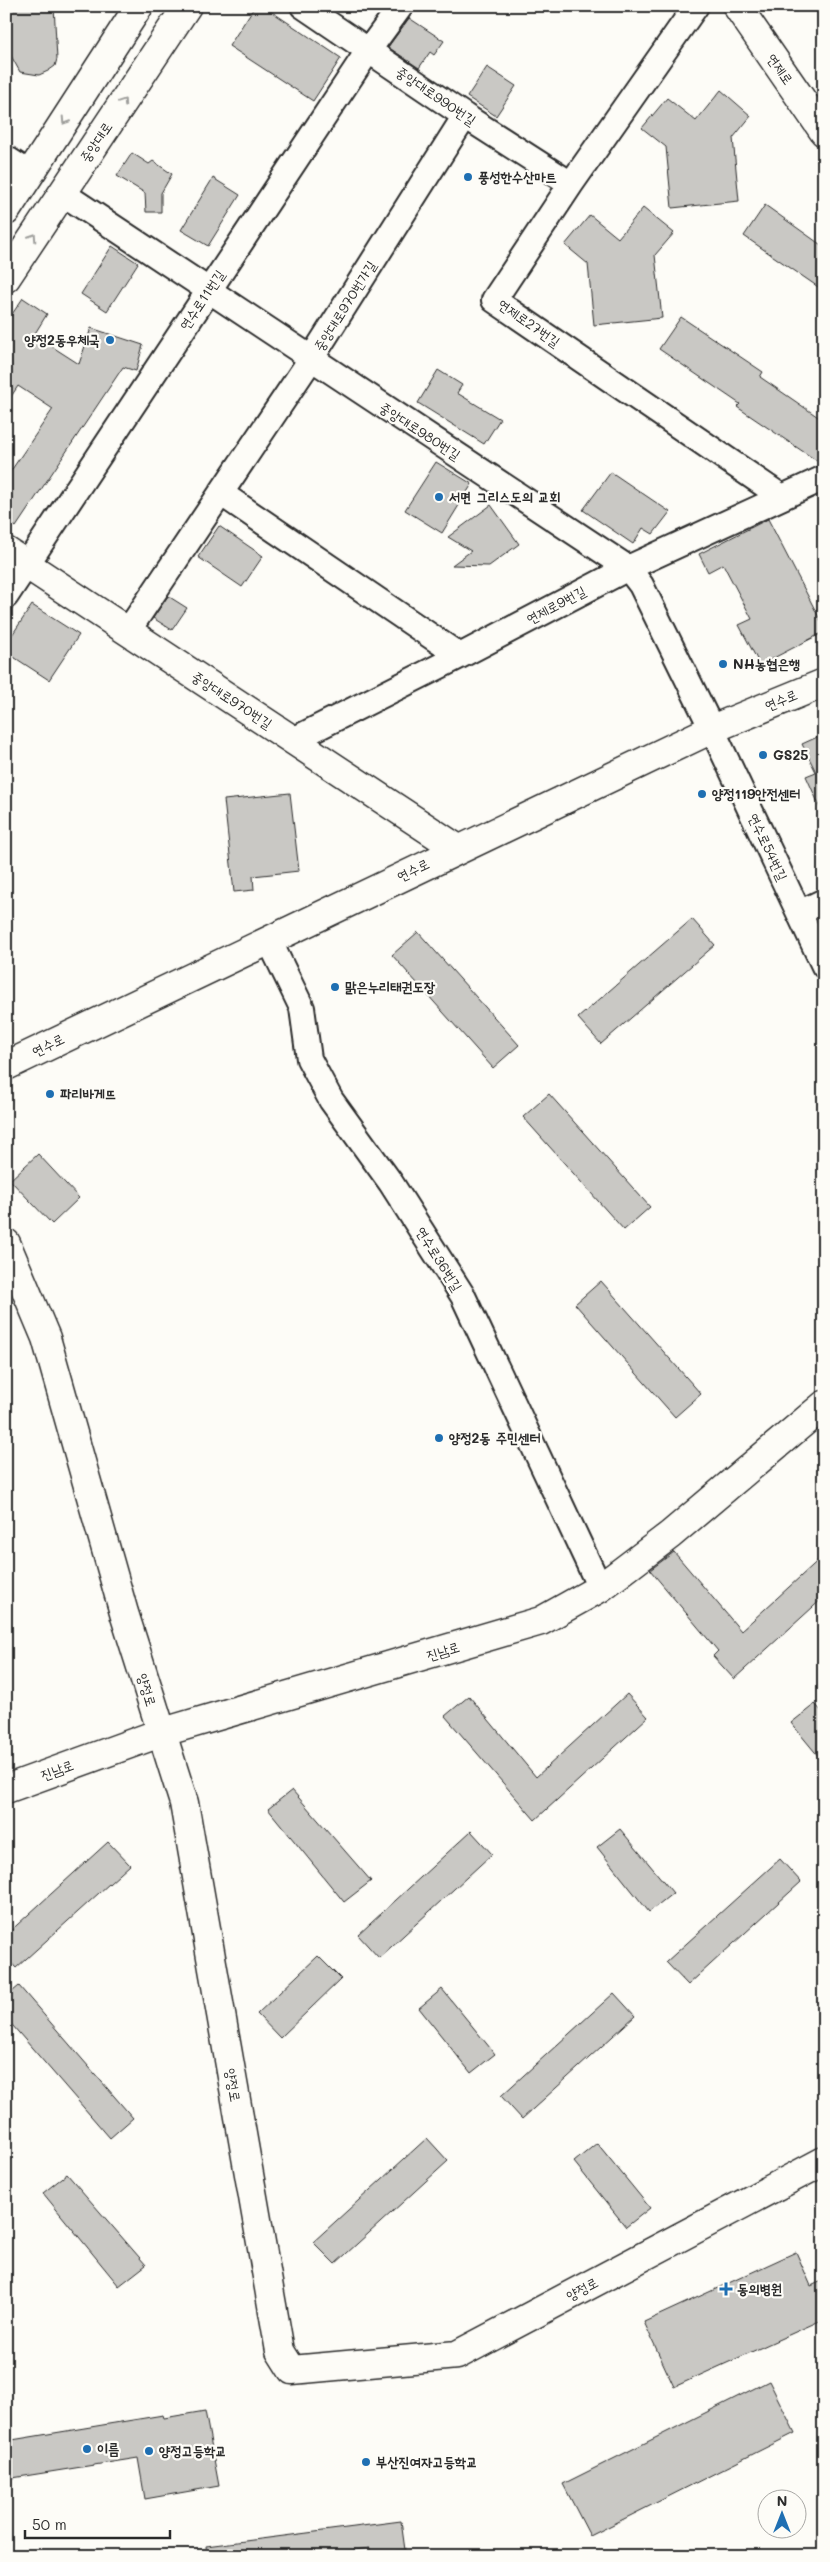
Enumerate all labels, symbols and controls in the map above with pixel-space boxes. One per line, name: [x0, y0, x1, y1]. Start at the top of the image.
street label: 연제로: [763, 49, 798, 88]
street label: 중앙대로990번길: [393, 62, 481, 130]
one-way arrow: [117, 98, 126, 108]
one-way arrow: [62, 115, 71, 125]
street label: 중앙대로: [75, 118, 116, 166]
place label: 풍성한수산마트: [478, 167, 557, 186]
marker: 풍성한수산마트: [462, 171, 474, 183]
one-way arrow: [27, 233, 36, 243]
street label: 중앙대로970번가길: [309, 256, 380, 355]
street label: 연수로11번길: [174, 265, 229, 334]
street label: 연제로27번길: [494, 294, 565, 351]
place label: 양정2동우체국: [25, 330, 100, 349]
marker: 양정2동우체국: [104, 334, 116, 346]
street label: 중앙대로980번길: [376, 397, 465, 464]
place label: 서면 그리스도의 교회: [449, 487, 560, 506]
marker: 서면 그리스도의 교회: [433, 491, 445, 503]
street label: 연제로9번길: [523, 581, 589, 628]
place label: NH농협은행: [733, 654, 800, 673]
marker: NH농협은행: [717, 658, 729, 670]
street label: 중앙대로970번길: [188, 666, 277, 733]
street label: 연수로: [762, 684, 800, 715]
place label: GS25: [773, 745, 809, 764]
marker: GS25: [757, 749, 769, 761]
place label: 양정119안전센터: [712, 784, 800, 803]
marker: 양정119안전센터: [696, 788, 708, 800]
street label: 연수로54번길: [744, 810, 793, 884]
street label: 연수로: [393, 854, 432, 885]
place label: 맑은누리태권도장: [345, 977, 436, 996]
marker: 맑은누리태권도장: [329, 981, 341, 993]
street label: 연수로: [28, 1029, 67, 1060]
place label: 파리바게뜨: [60, 1084, 116, 1103]
marker: 파리바게뜨: [44, 1088, 56, 1100]
street label: 연수로36번길: [412, 1223, 467, 1295]
place label: 양정2동 주민센터: [449, 1428, 541, 1447]
marker: 양정2동 주민센터: [433, 1432, 445, 1444]
street label: 진남로: [424, 1636, 462, 1665]
street label: 양정로: [133, 1671, 162, 1709]
street label: 진남로: [38, 1755, 76, 1784]
street label: 양정로: [221, 2067, 246, 2103]
street label: 양정로: [562, 2272, 601, 2305]
place label: 동의병원: [737, 2279, 782, 2298]
marker: 동의병원: [719, 2282, 733, 2296]
place label: 이름: [97, 2439, 120, 2458]
place label: 양정고등학교: [159, 2441, 227, 2460]
marker: 이름: [81, 2443, 93, 2455]
marker: 양정고등학교: [143, 2445, 155, 2457]
place label: 부산진여자고등학교: [376, 2452, 477, 2471]
marker: 부산진여자고등학교: [360, 2456, 372, 2468]
north arrow: [758, 2490, 808, 2540]
text: N: [777, 2491, 787, 2510]
scale bar: [25, 2507, 170, 2539]
text: 50 m: [32, 2514, 67, 2534]

